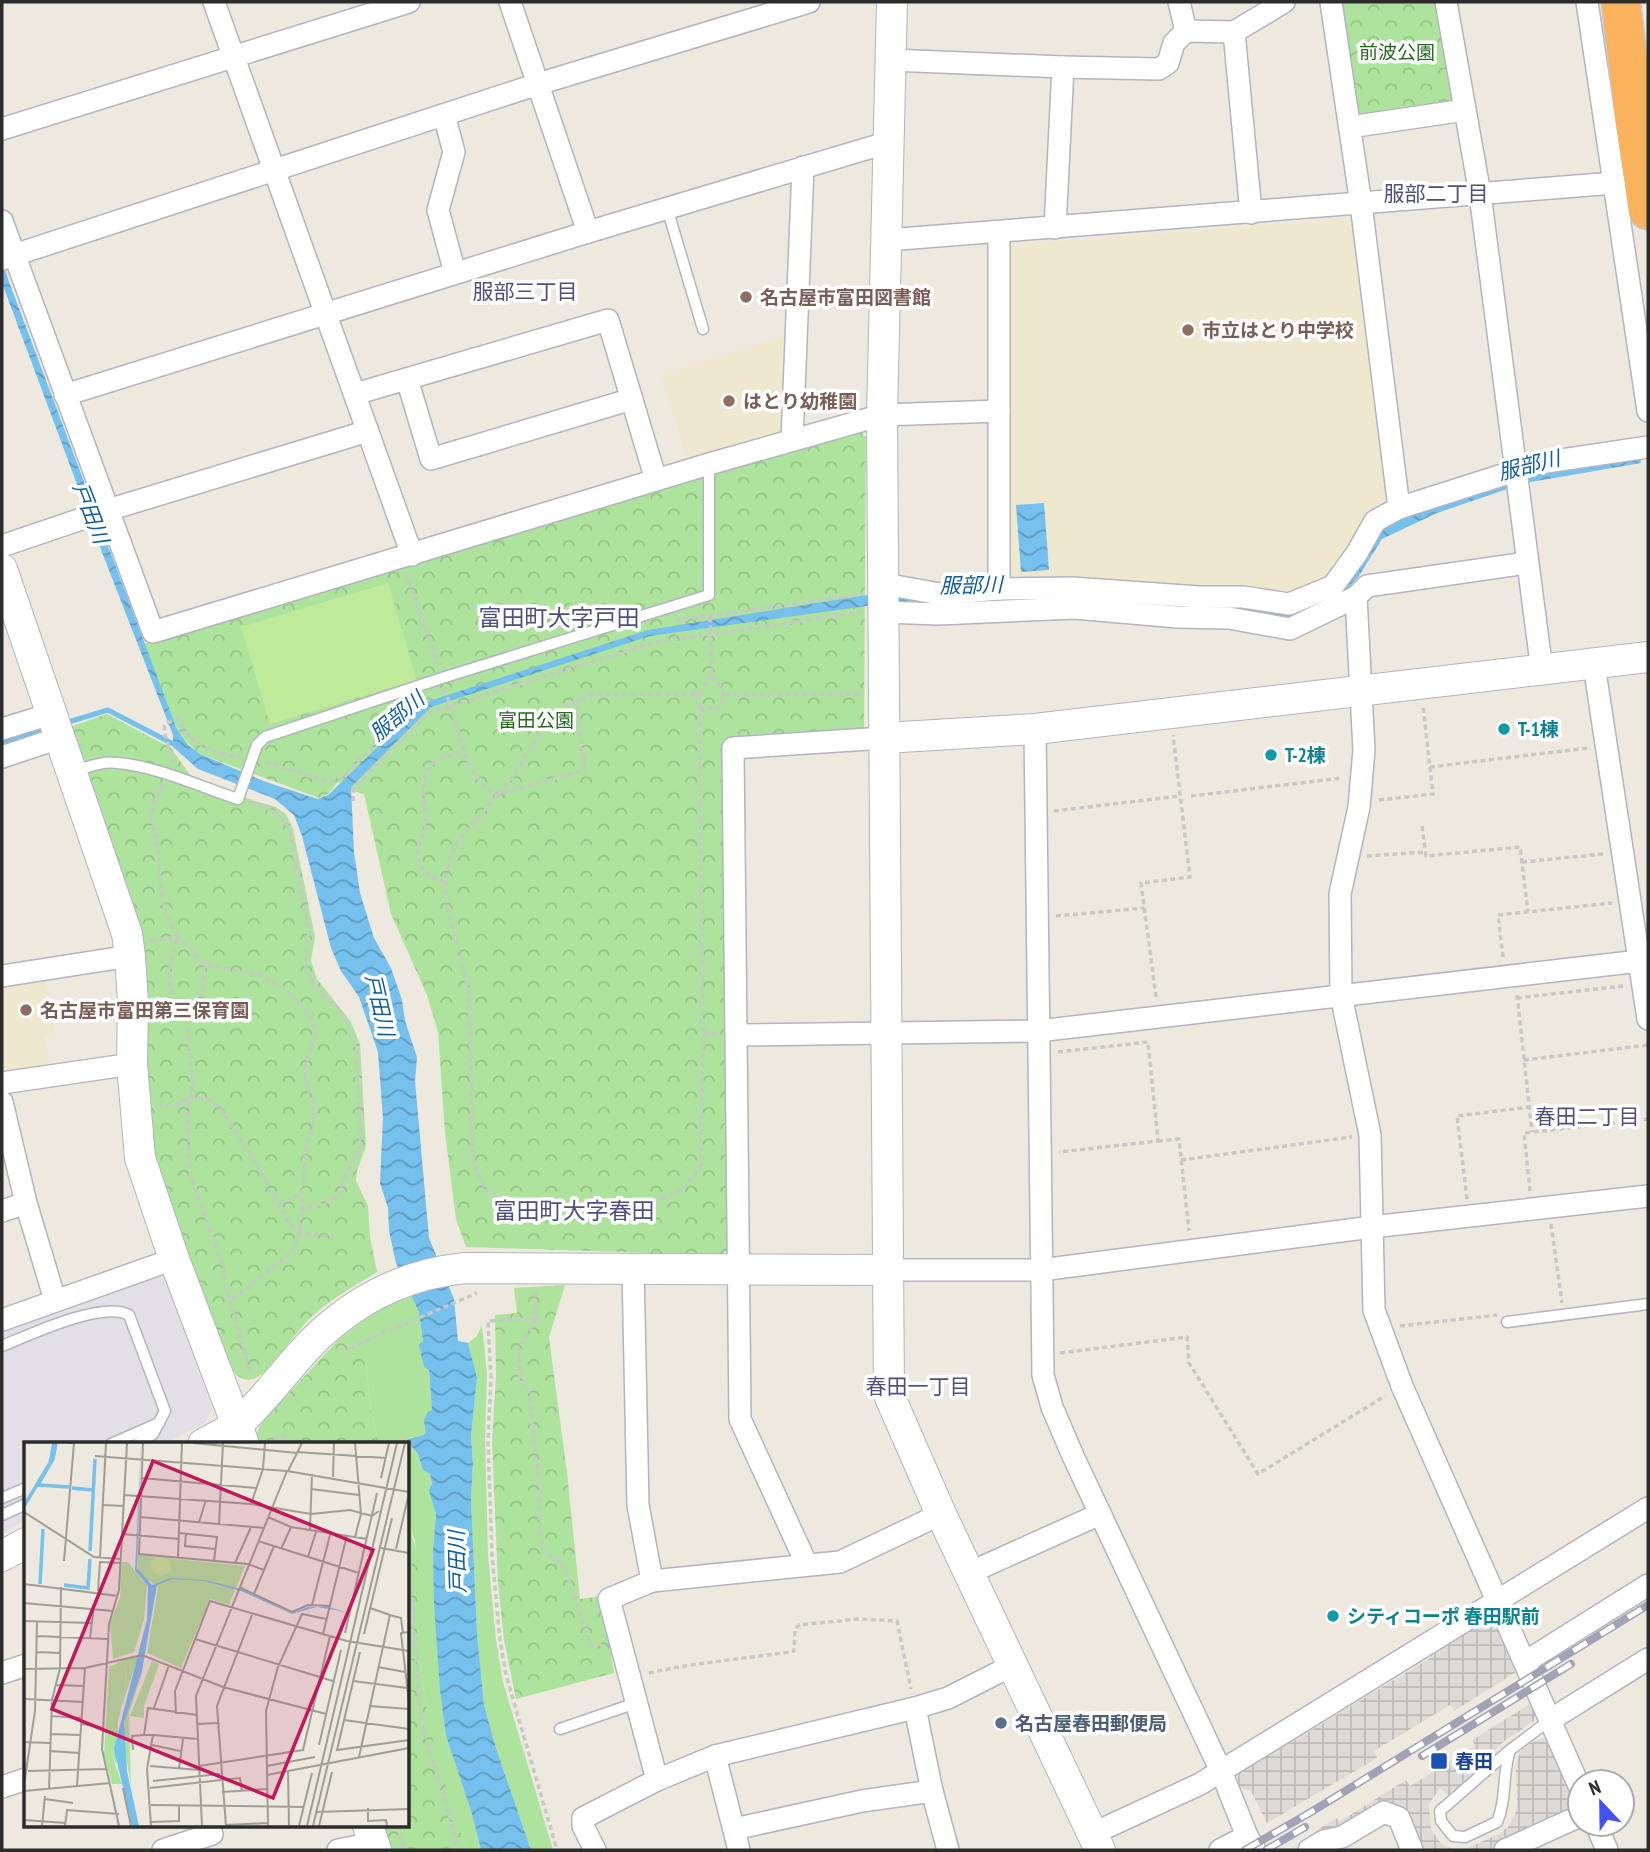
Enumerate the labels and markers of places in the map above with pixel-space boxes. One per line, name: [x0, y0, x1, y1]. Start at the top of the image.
place label: 名古屋市富田図書館: [760, 285, 931, 309]
marker: 名古屋市富田図書館: [738, 289, 754, 305]
place label: 市立はとり中学校: [1202, 318, 1354, 342]
marker: 市立はとり中学校: [1180, 322, 1196, 338]
place label: はとり幼稚園: [743, 389, 857, 413]
marker: はとり幼稚園: [721, 393, 737, 409]
place label: T-1棟: [1518, 717, 1559, 741]
marker: T-1棟: [1496, 721, 1512, 737]
place label: T-2棟: [1285, 743, 1326, 767]
marker: T-2棟: [1263, 747, 1279, 763]
place label: 名古屋市富田第三保育園: [40, 998, 249, 1022]
marker: 名古屋市富田第三保育園: [18, 1002, 34, 1018]
place label: シティコーポ 春田駅前: [1347, 1604, 1540, 1628]
marker: シティコーポ 春田駅前: [1325, 1608, 1341, 1624]
place label: 名古屋春田郵便局: [1015, 1711, 1167, 1735]
marker: 名古屋春田郵便局: [993, 1715, 1009, 1731]
place label: 春田: [1455, 1749, 1493, 1773]
marker: 春田: [1429, 1751, 1449, 1771]

